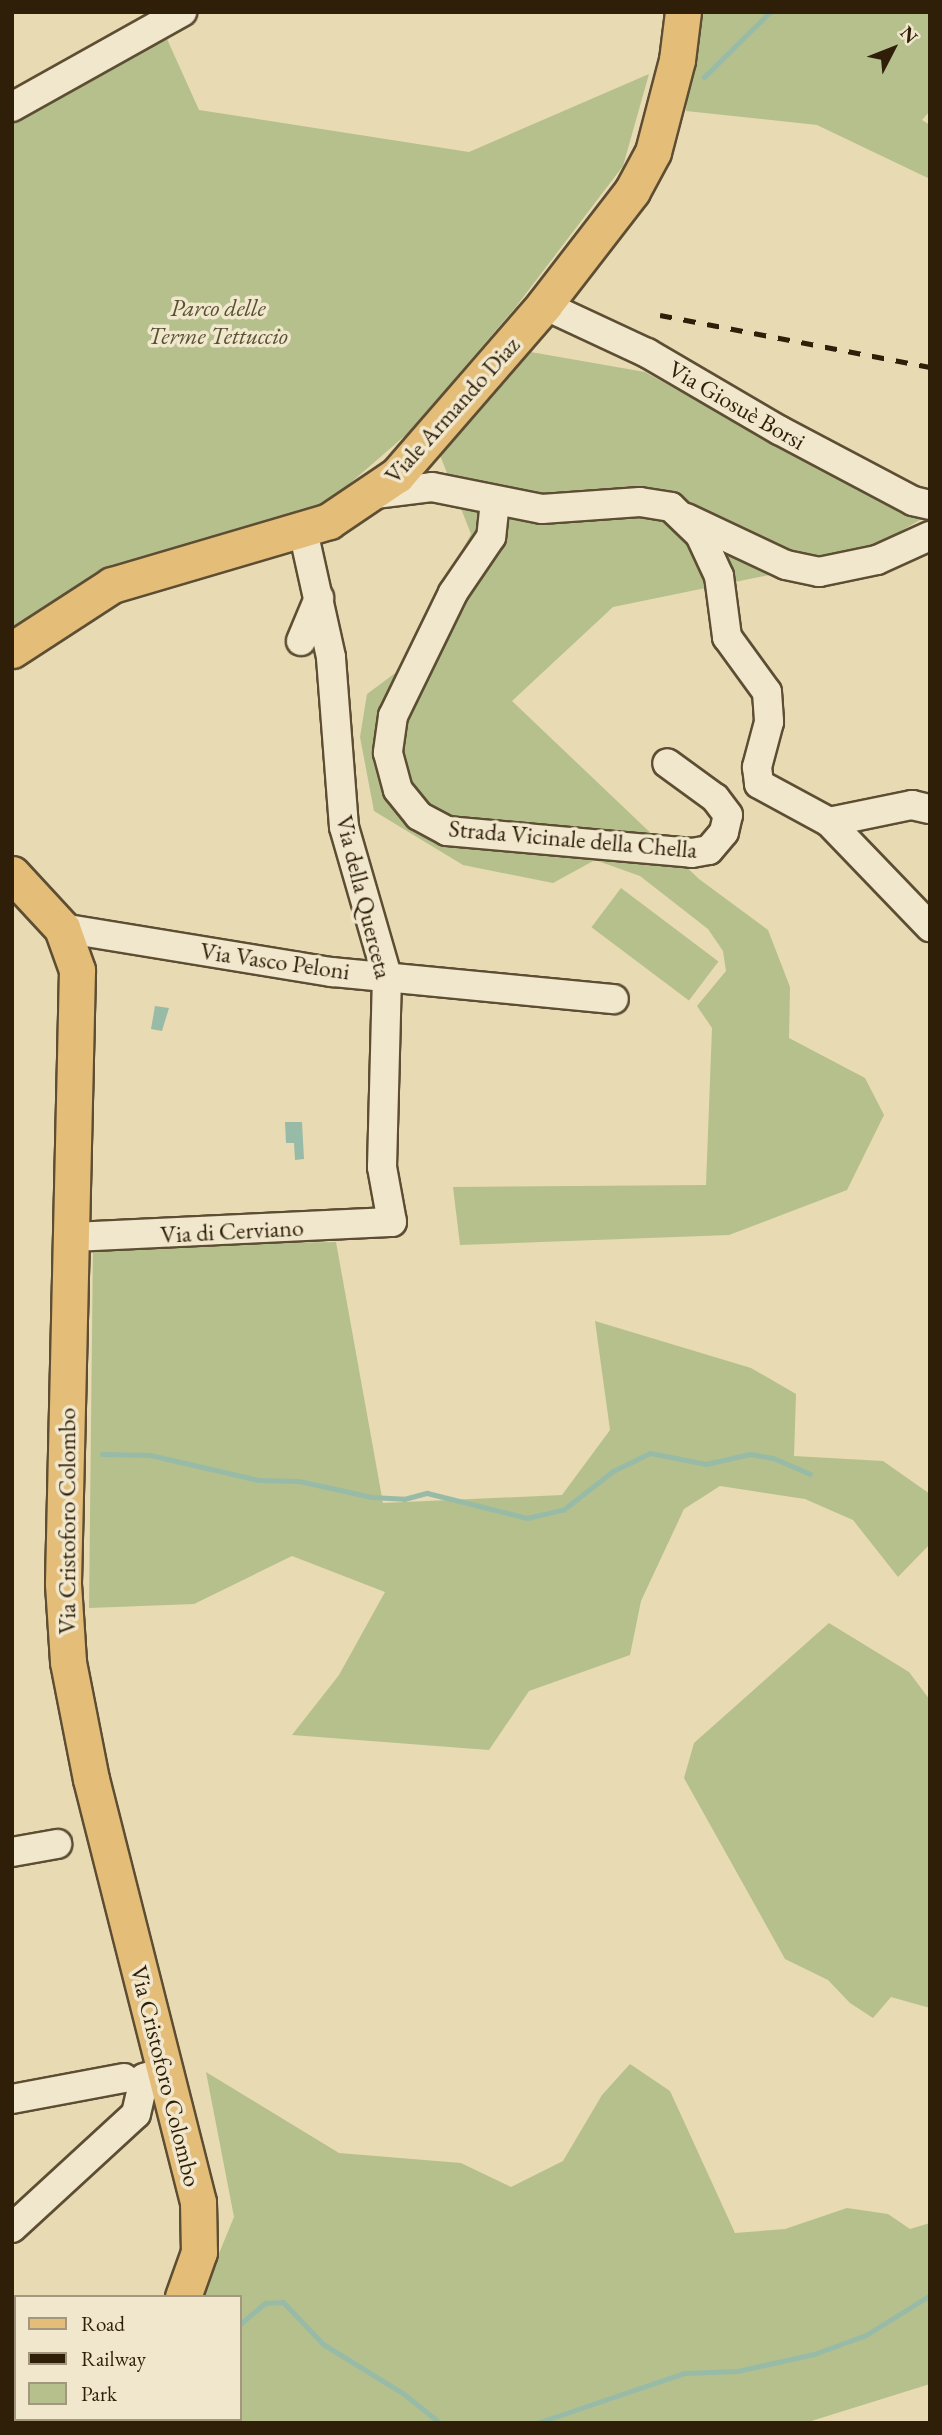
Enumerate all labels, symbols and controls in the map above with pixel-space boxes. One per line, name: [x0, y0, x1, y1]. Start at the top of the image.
north arrow: [858, 14, 928, 84]
text: N: [895, 21, 923, 49]
park label: Parco delle Terme Tettuccio: [148, 294, 288, 350]
street label: Viale Armando Diaz: [379, 331, 525, 489]
street label: Via Giosuè Borsi: [663, 354, 811, 456]
street label: Via della Querceta: [330, 812, 398, 982]
street label: Strada Vicinale della Chella: [448, 814, 698, 864]
street label: Via Vasco Peloni: [198, 936, 352, 986]
street label: Via di Cerviano: [160, 1213, 304, 1249]
street label: Via Cristoforo Colombo: [53, 1408, 81, 1634]
street label: Via Cristoforo Colombo: [125, 1963, 207, 2189]
legend: [14, 2295, 242, 2421]
text: Road: [81, 2310, 125, 2337]
text: Railway: [81, 2345, 146, 2372]
text: Park: [81, 2380, 117, 2407]

